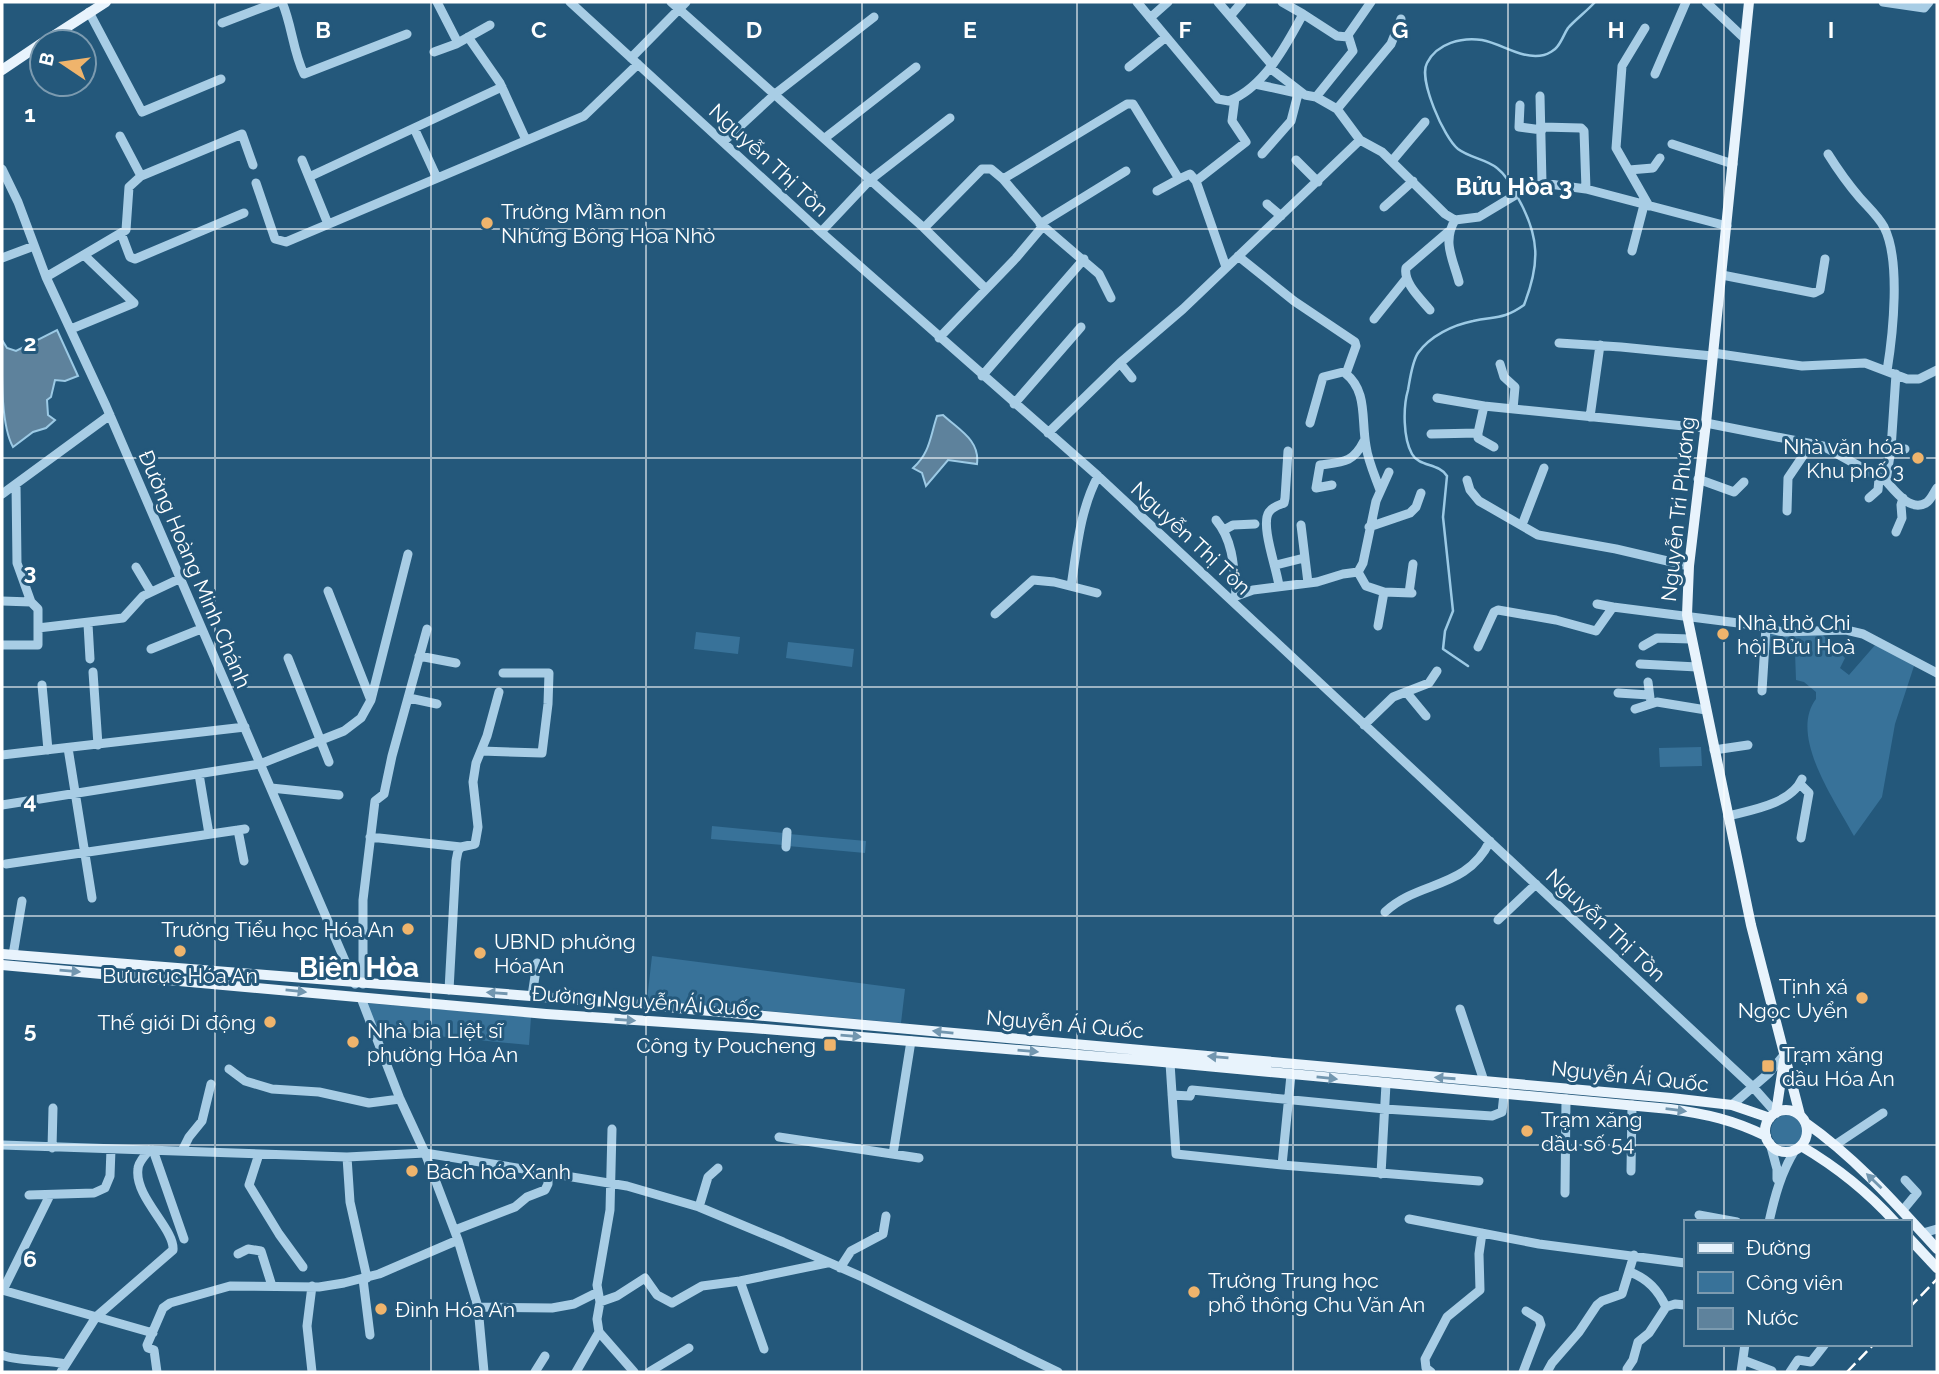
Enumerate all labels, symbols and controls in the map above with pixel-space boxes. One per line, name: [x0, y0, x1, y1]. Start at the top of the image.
text: B: [315, 16, 331, 43]
text: C: [531, 16, 547, 43]
text: D: [746, 16, 762, 43]
text: E: [963, 16, 977, 43]
text: F: [1178, 16, 1192, 43]
text: G: [1392, 16, 1408, 43]
text: H: [1607, 16, 1625, 43]
text: I: [1828, 16, 1834, 43]
north arrow: [28, 28, 98, 98]
text: B: [34, 50, 59, 68]
street label: Nguyễn Thị Tồn: [704, 98, 834, 222]
text: 1: [24, 100, 36, 127]
district label: Bửu Hòa 3: [1456, 172, 1572, 201]
place label: Trường Mầm non Những Bông Hoa Nhỏ: [501, 199, 715, 248]
marker: Trường Mầm non Những Bông Hoa Nhỏ: [479, 215, 495, 231]
text: 2: [24, 329, 36, 356]
street label: Nguyễn Tri Phương: [1656, 415, 1700, 603]
place label: Nhà văn hóa Khu phố 3: [1783, 434, 1904, 483]
street label: Đường Hoàng Minh Chánh: [133, 446, 257, 692]
marker: Nhà văn hóa Khu phố 3: [1910, 450, 1926, 466]
street label: Nguyễn Thị Tồn: [1126, 476, 1256, 600]
text: 3: [24, 558, 36, 585]
place label: Nhà thờ Chi hội Bửu Hoà: [1737, 610, 1855, 659]
marker: Nhà thờ Chi hội Bửu Hoà: [1715, 626, 1731, 642]
text: 4: [23, 787, 37, 814]
street label: Nguyễn Thị Tồn: [1541, 863, 1671, 987]
place label: Trường Tiểu học Hóa An: [161, 917, 394, 942]
marker: Trường Tiểu học Hóa An: [400, 921, 416, 937]
place label: UBND phường Hóa An: [494, 929, 636, 978]
marker: Bưu cục Hóa An: [172, 943, 188, 959]
marker: UBND phường Hóa An: [472, 945, 488, 961]
district label: Biên Hòa: [299, 951, 419, 984]
place label: Bưu cục Hóa An: [102, 963, 258, 988]
one-way arrow: [59, 966, 81, 977]
place label: Tịnh xá Ngọc Uyển: [1738, 974, 1848, 1023]
street label: Đường Nguyễn Ái Quốc: [531, 981, 761, 1021]
one-way arrow: [286, 986, 308, 997]
one-way arrow: [485, 987, 507, 998]
marker: Tịnh xá Ngọc Uyển: [1854, 990, 1870, 1006]
street label: Nguyễn Ái Quốc: [985, 1005, 1145, 1043]
place label: Thế giới Di động: [98, 1010, 256, 1035]
marker: Thế giới Di động: [262, 1014, 278, 1030]
one-way arrow: [614, 1014, 636, 1025]
text: 5: [24, 1016, 37, 1043]
place label: Nhà bia Liệt sĩ phường Hóa An: [367, 1018, 518, 1067]
one-way arrow: [932, 1027, 954, 1038]
one-way arrow: [841, 1031, 863, 1042]
place label: Công ty Poucheng: [636, 1033, 816, 1058]
marker: Nhà bia Liệt sĩ phường Hóa An: [345, 1034, 361, 1050]
marker: Công ty Poucheng: [822, 1037, 838, 1053]
place label: Trạm xăng dầu Hóa An: [1782, 1042, 1895, 1091]
one-way arrow: [1017, 1046, 1039, 1057]
one-way arrow: [1207, 1051, 1229, 1062]
street label: Nguyễn Ái Quốc: [1550, 1055, 1710, 1097]
marker: Trạm xăng dầu Hóa An: [1760, 1058, 1776, 1074]
one-way arrow: [1434, 1072, 1456, 1083]
one-way arrow: [1317, 1073, 1339, 1084]
one-way arrow: [1665, 1104, 1687, 1115]
place label: Trạm xăng dầu số 54: [1541, 1107, 1643, 1156]
marker: Trạm xăng dầu số 54: [1519, 1123, 1535, 1139]
place label: Bách hóa Xanh: [426, 1159, 571, 1184]
marker: Bách hóa Xanh: [404, 1163, 420, 1179]
one-way arrow: [1866, 1174, 1883, 1190]
legend: [1684, 1220, 1911, 1346]
text: Đường: [1746, 1235, 1811, 1260]
text: 6: [23, 1245, 37, 1272]
place label: Trường Trung học phổ thông Chu Văn An: [1208, 1268, 1425, 1317]
text: Công viên: [1746, 1270, 1843, 1295]
marker: Trường Trung học phổ thông Chu Văn An: [1186, 1284, 1202, 1300]
place label: Đình Hóa An: [395, 1297, 515, 1322]
marker: Đình Hóa An: [373, 1301, 389, 1317]
text: Nước: [1746, 1305, 1799, 1330]

